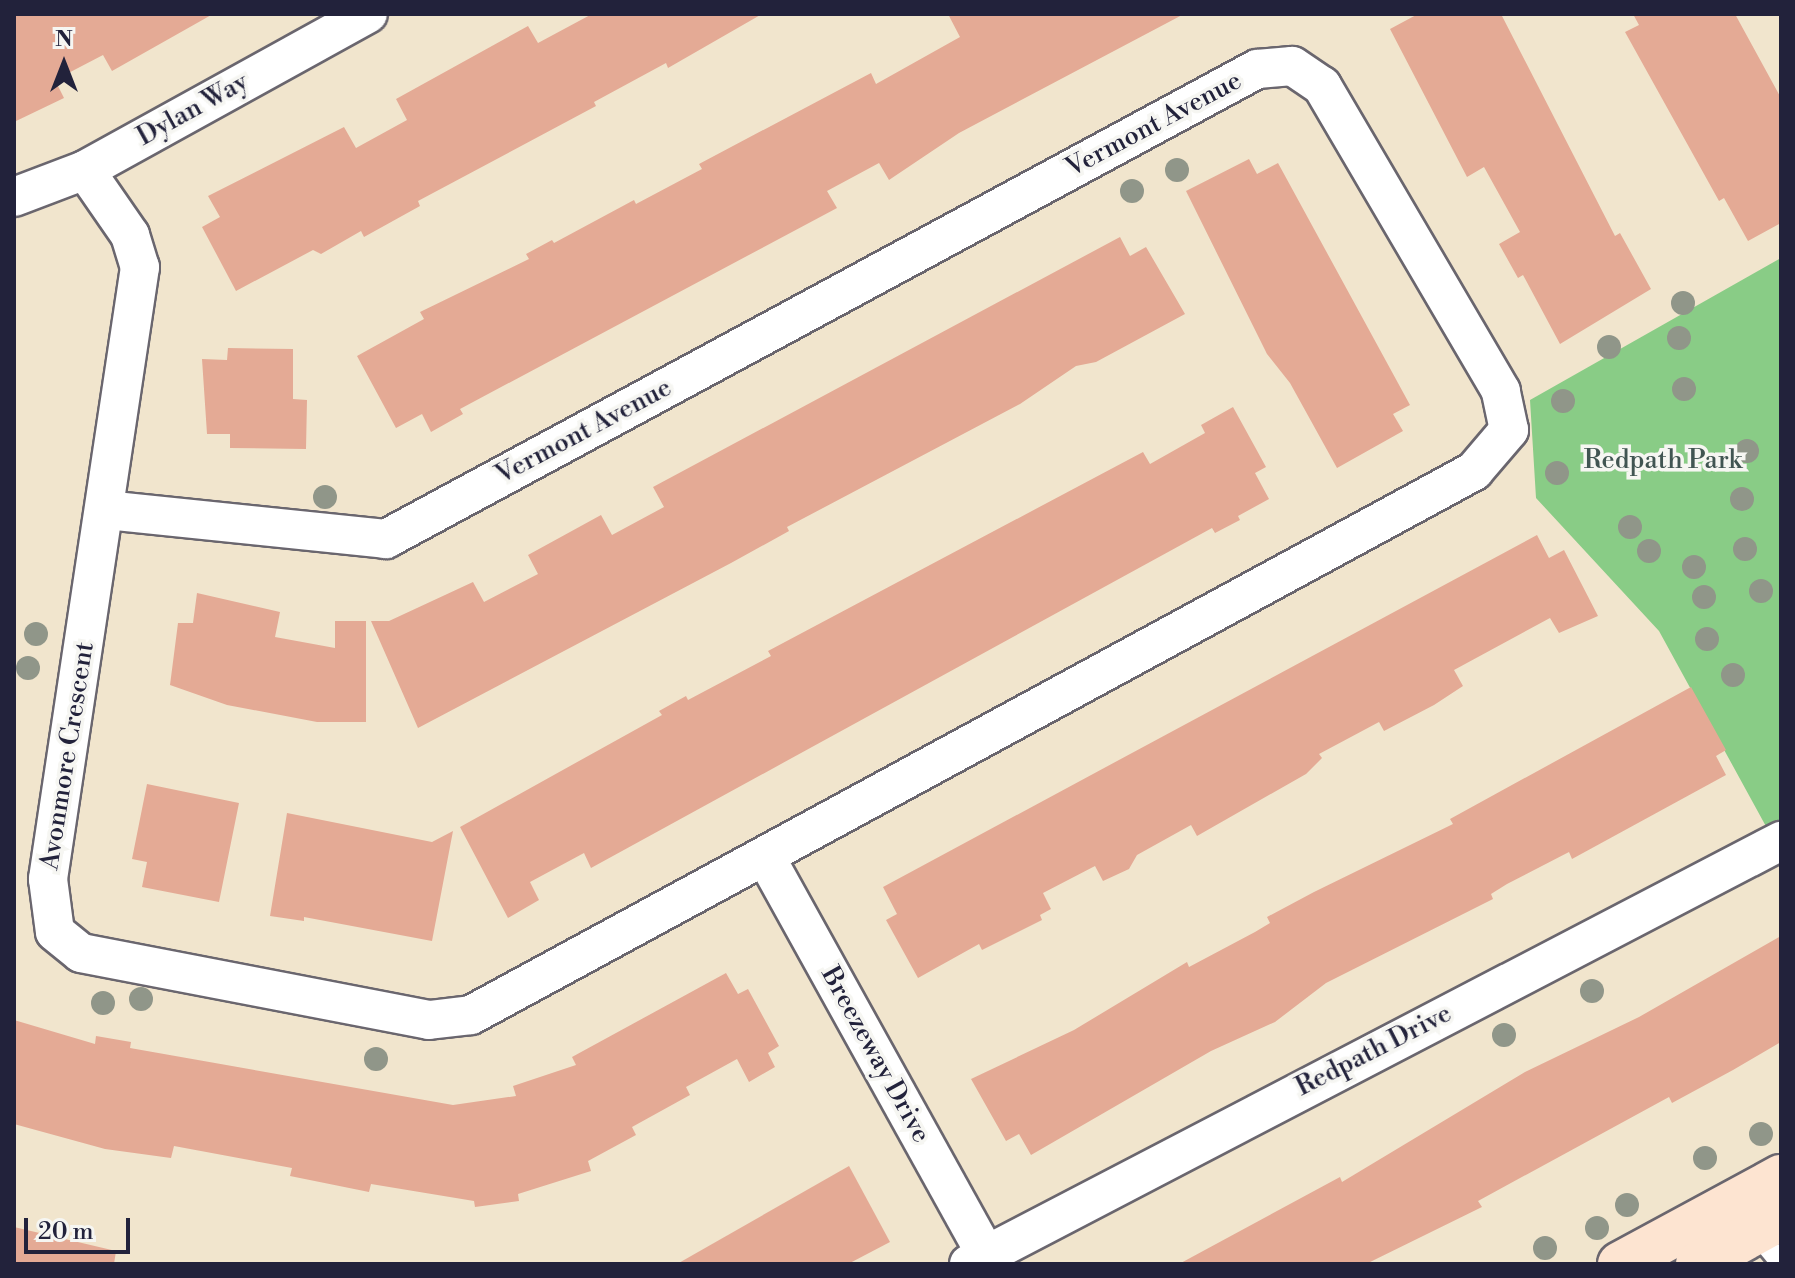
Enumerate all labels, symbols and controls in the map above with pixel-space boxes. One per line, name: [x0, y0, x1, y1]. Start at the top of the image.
north arrow: [24, 24, 104, 104]
text: N: [55, 26, 73, 53]
street label: Vermont Avenue: [1061, 66, 1247, 184]
street label: Dylan Way: [132, 67, 254, 153]
street label: Vermont Avenue: [491, 373, 677, 491]
park label: Redpath Park: [1584, 445, 1742, 477]
street label: Avonmore Crescent: [35, 640, 101, 872]
street label: Breezeway Drive: [814, 962, 936, 1148]
street label: Redpath Drive: [1291, 998, 1457, 1104]
scale bar: [28, 1202, 134, 1252]
text: 20 m: [38, 1217, 94, 1247]

